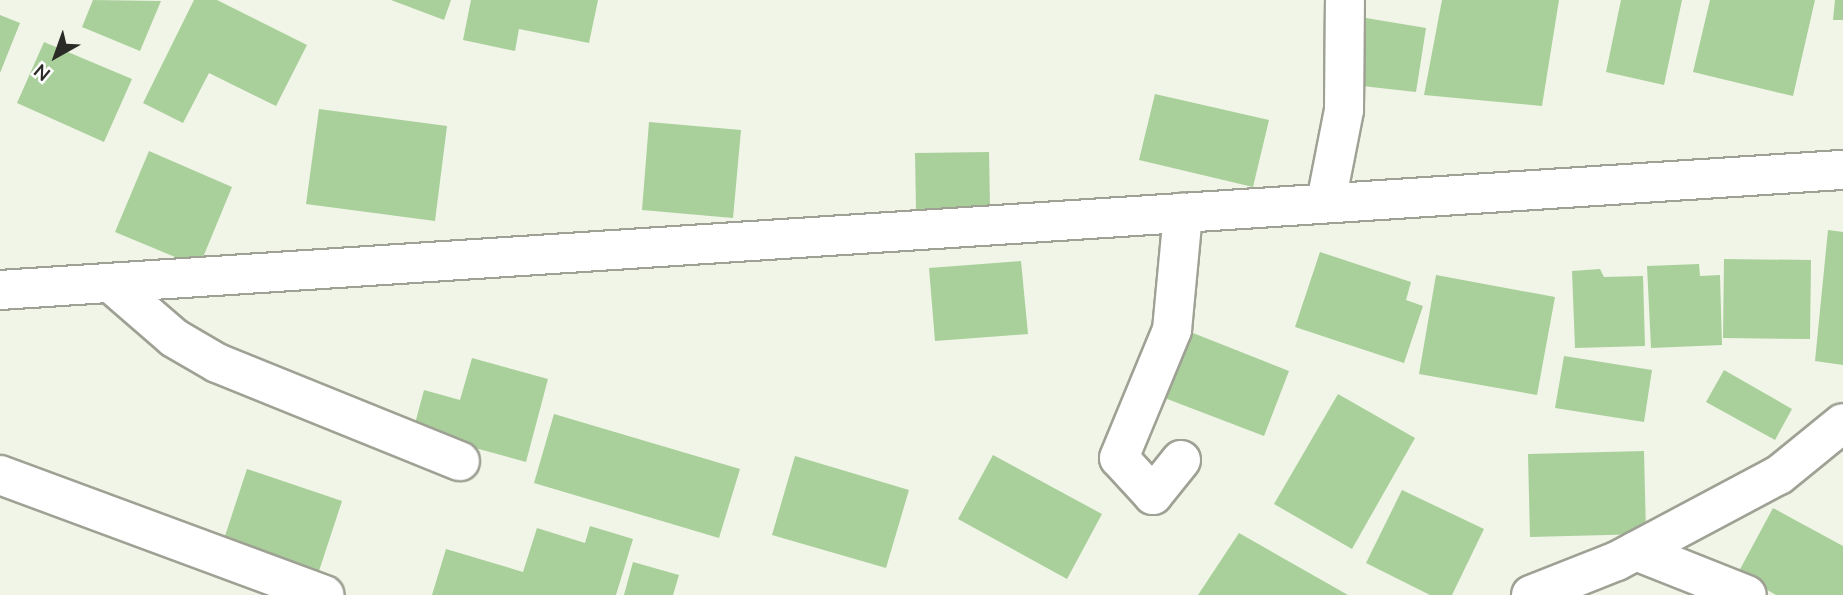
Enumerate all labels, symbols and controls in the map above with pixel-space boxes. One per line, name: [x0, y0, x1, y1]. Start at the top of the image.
north arrow: [21, 21, 91, 91]
text: N: [29, 58, 56, 87]

